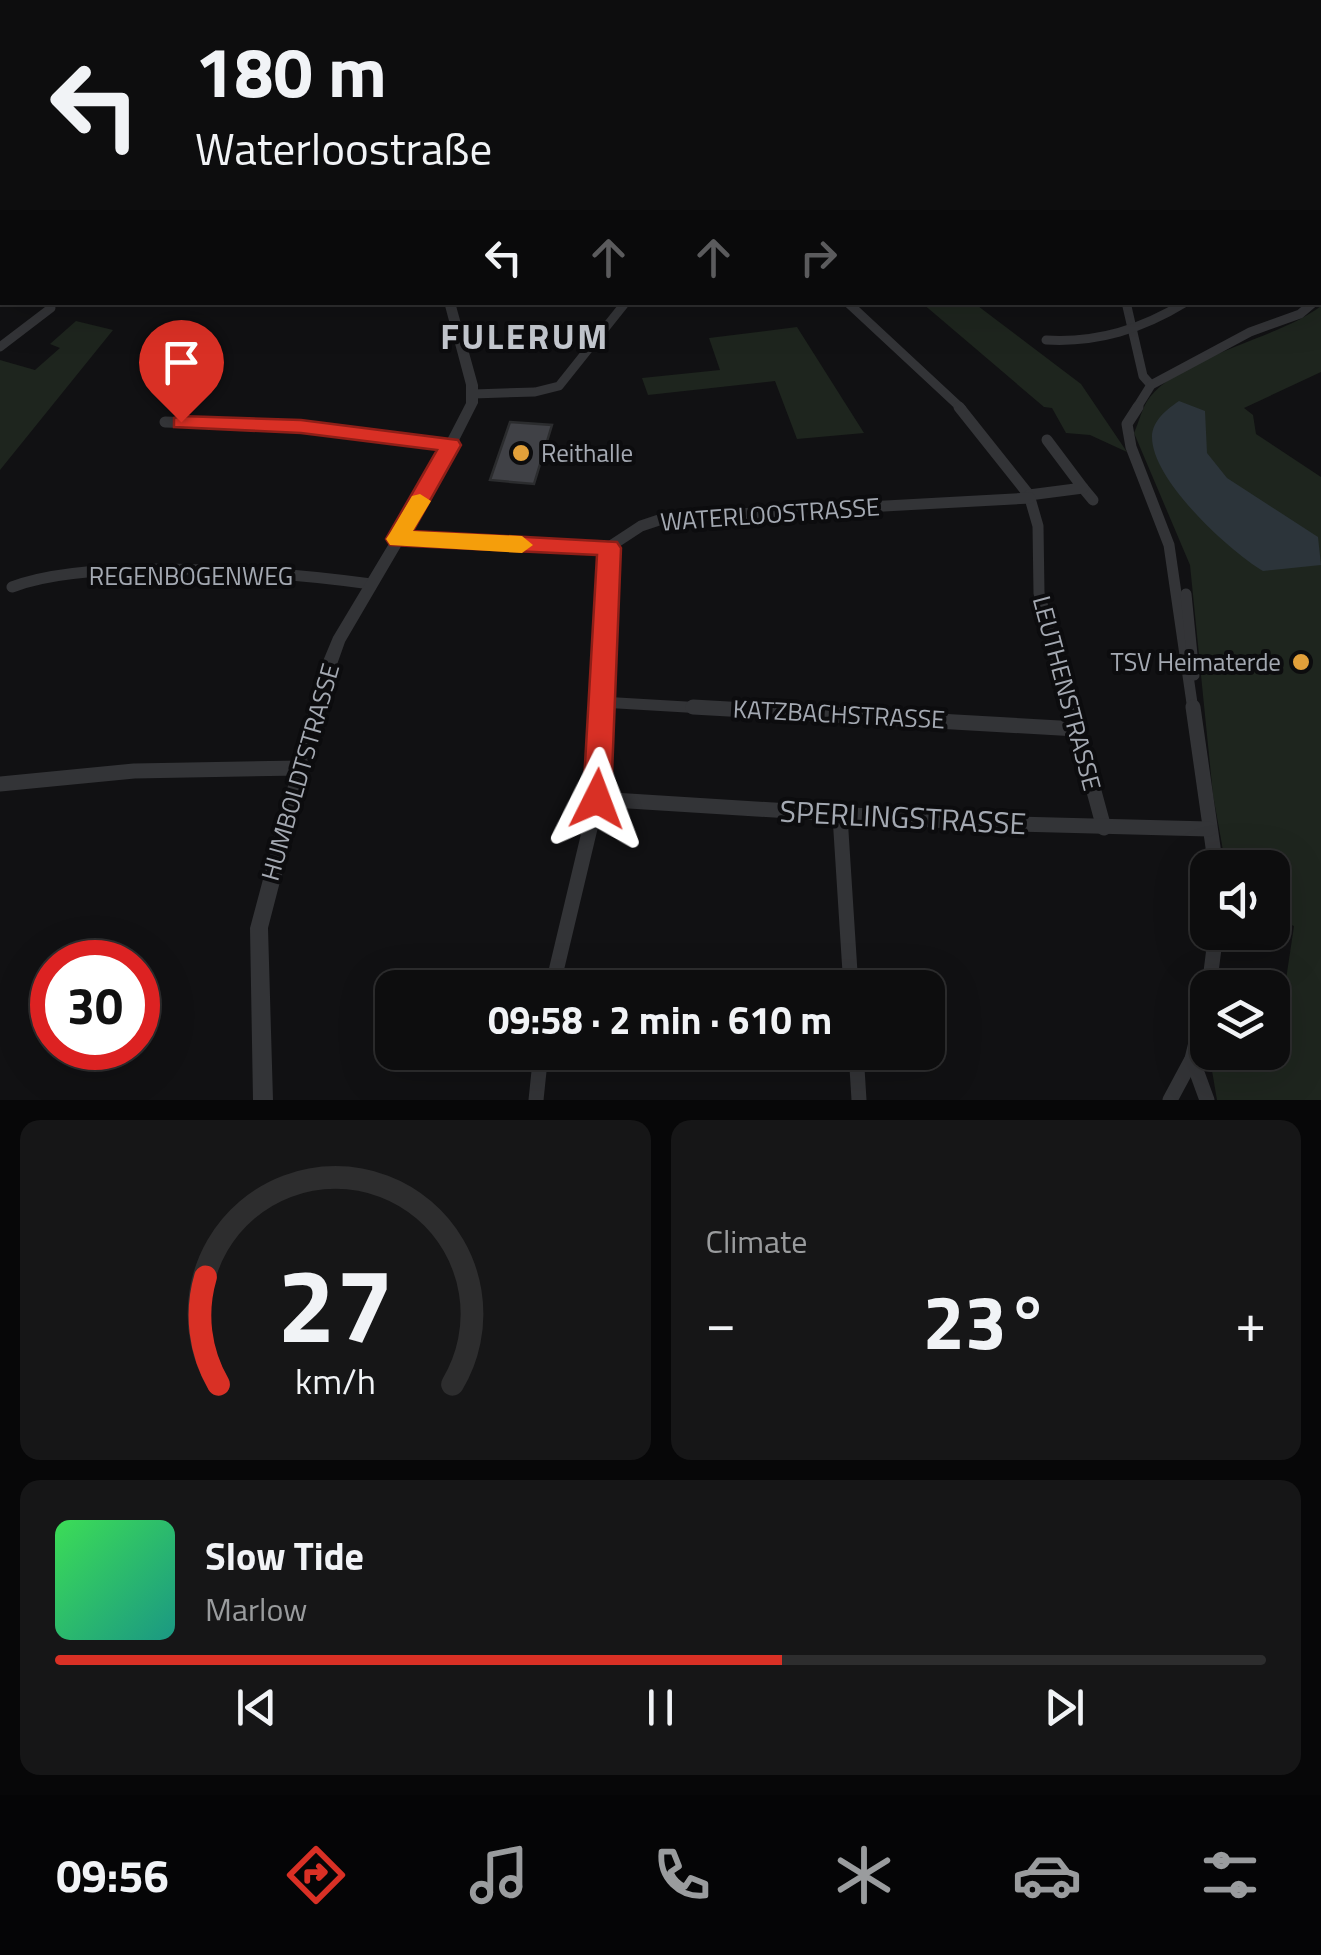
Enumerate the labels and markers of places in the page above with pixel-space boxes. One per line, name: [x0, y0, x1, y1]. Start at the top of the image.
pin: [139, 320, 224, 423]
place label: Reithalle: [541, 434, 633, 472]
marker: Reithalle: [510, 442, 532, 464]
place label: TSV Heimaterde: [1111, 643, 1281, 681]
marker: TSV Heimaterde: [1290, 651, 1312, 673]

